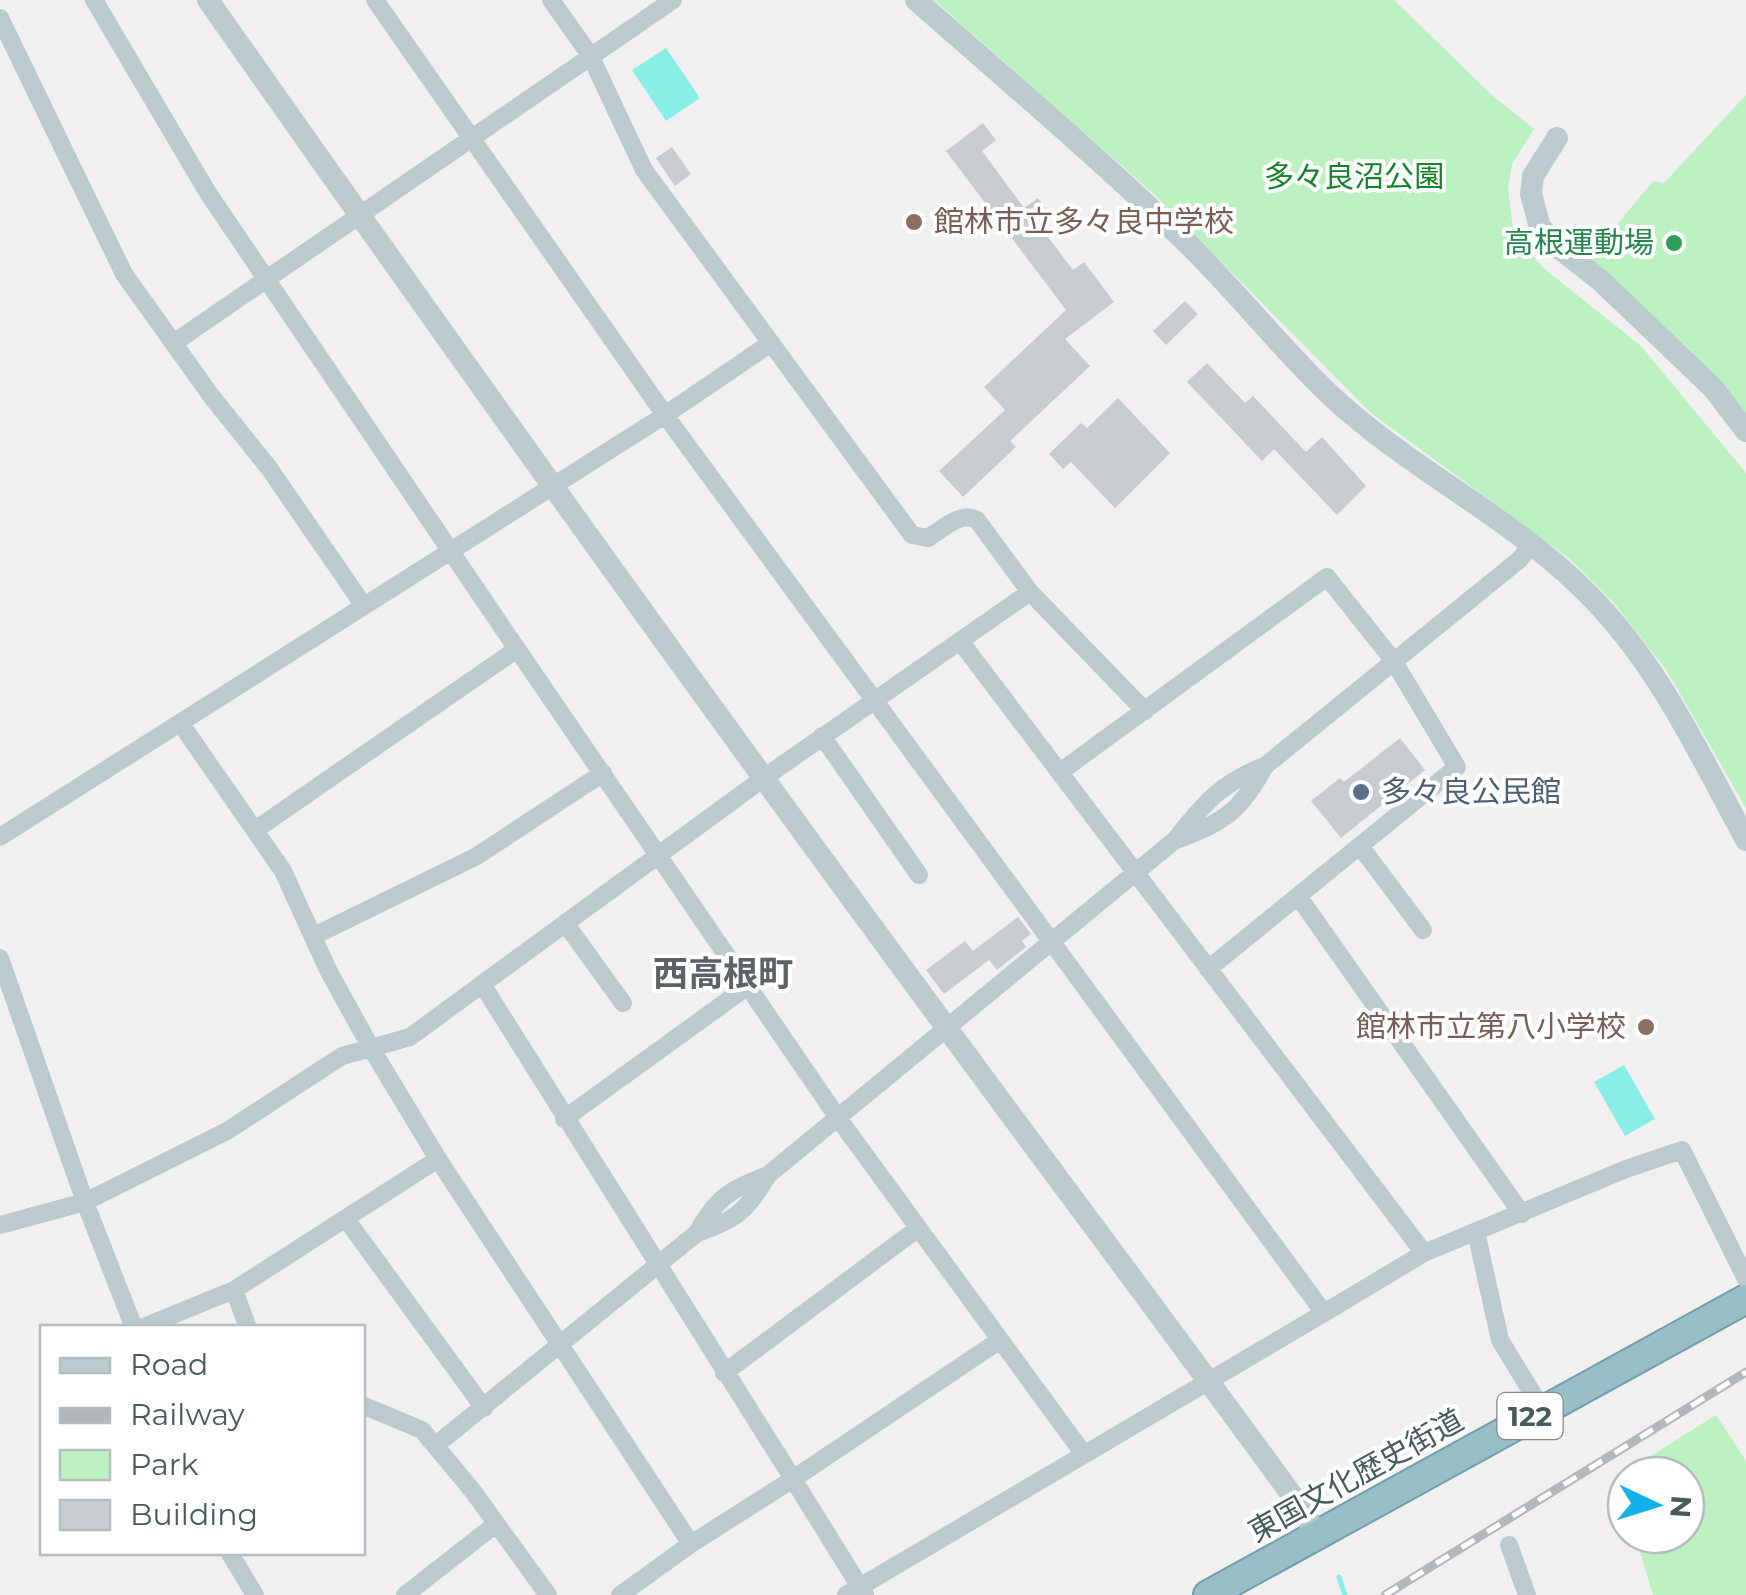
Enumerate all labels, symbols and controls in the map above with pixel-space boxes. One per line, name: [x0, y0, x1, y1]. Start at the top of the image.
park label: 多々良沼公園: [1264, 158, 1444, 195]
place label: 館林市立多々良中学校: [934, 203, 1234, 240]
marker: 館林市立多々良中学校: [903, 211, 925, 233]
place label: 高根運動場: [1504, 224, 1654, 261]
marker: 高根運動場: [1663, 232, 1685, 254]
place label: 多々良公民館: [1381, 773, 1561, 810]
marker: 多々良公民館: [1350, 781, 1372, 803]
district label: 西高根町: [653, 952, 793, 995]
place label: 館林市立第八小学校: [1356, 1008, 1626, 1045]
marker: 館林市立第八小学校: [1635, 1016, 1657, 1038]
legend: [40, 1325, 365, 1555]
text: Road: [130, 1346, 208, 1383]
road number: 122: [1498, 1393, 1562, 1439]
text: Railway: [130, 1396, 245, 1433]
street label: 東国文化歴史街道: [1242, 1401, 1470, 1550]
text: Park: [130, 1446, 199, 1483]
north arrow: [1606, 1455, 1706, 1555]
text: N: [1663, 1494, 1699, 1519]
text: Building: [130, 1496, 258, 1533]

